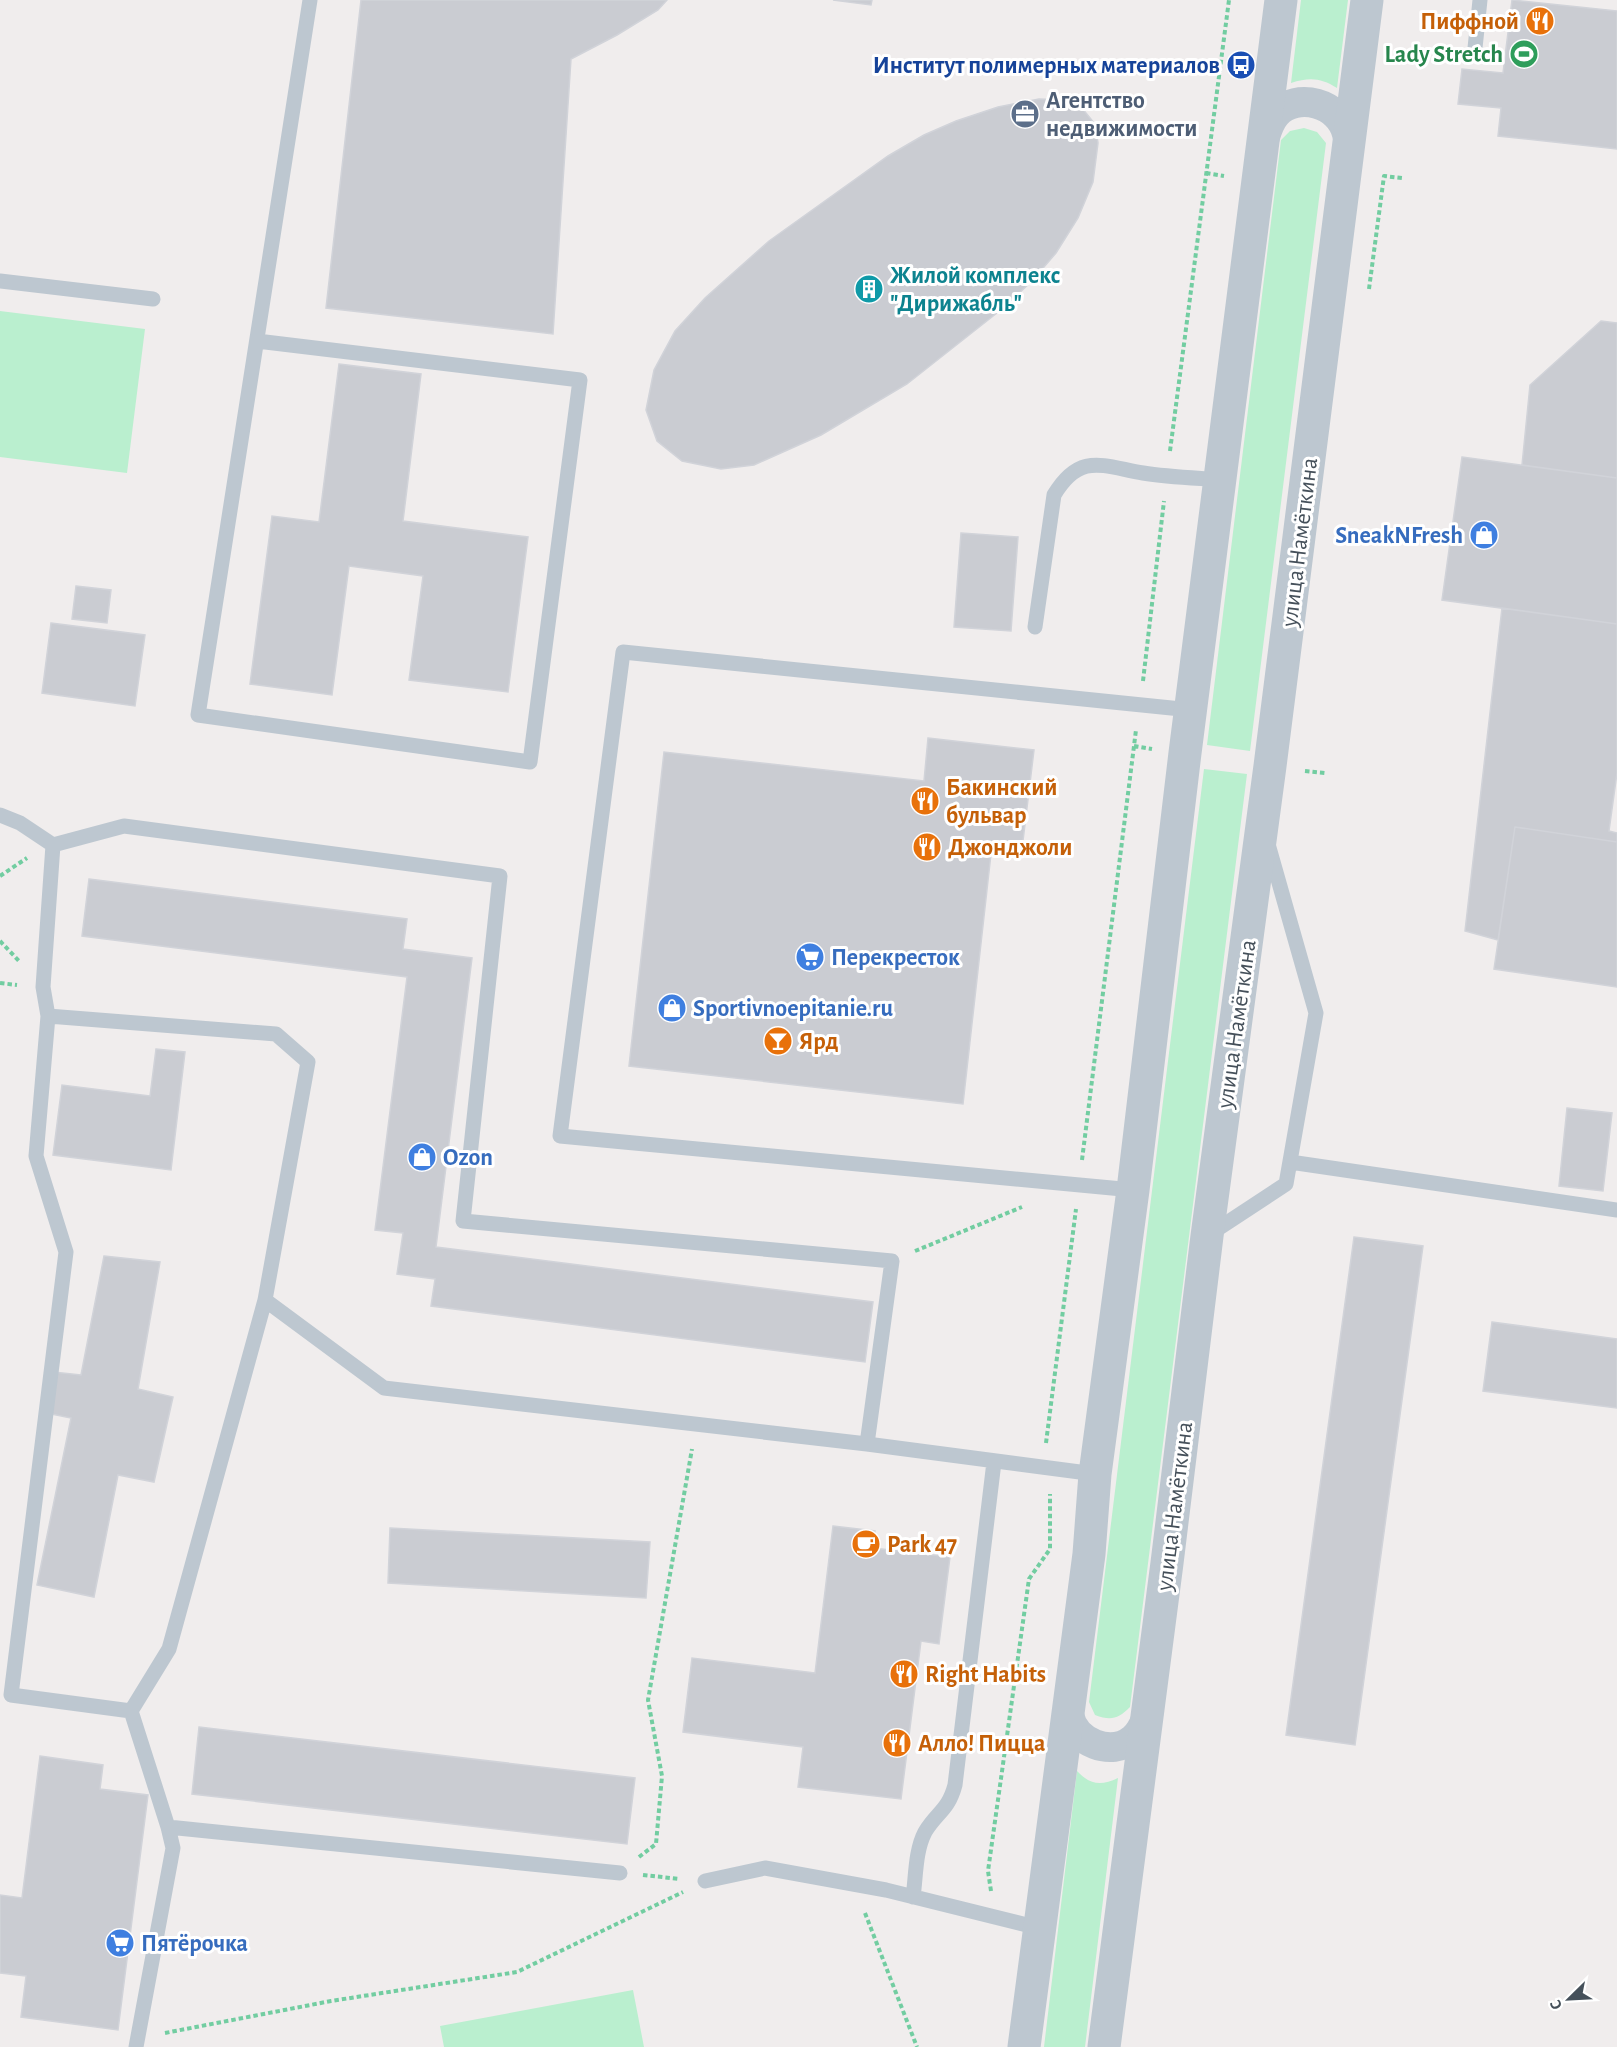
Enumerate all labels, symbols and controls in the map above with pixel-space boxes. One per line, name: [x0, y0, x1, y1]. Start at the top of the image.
restaurant icon: Пиффной: [1524, 5, 1556, 37]
place label: Пиффной: [1420, 10, 1519, 34]
sports icon: Lady Stretch: [1508, 38, 1540, 70]
place label: Lady Stretch: [1384, 43, 1503, 67]
bus stop icon: Институт полимерных материалов: [1225, 49, 1257, 81]
place label: Институт полимерных материалов: [873, 54, 1220, 78]
place label: Агентство недвижимости: [1046, 89, 1197, 141]
office icon: Агентство недвижимости: [1009, 98, 1041, 130]
place label: Жилой комплекс "Дирижабль": [890, 264, 1060, 316]
building icon: Жилой комплекс "Дирижабль": [853, 273, 885, 305]
street label: улица Намёткина: [1278, 456, 1322, 629]
shop icon: SneakNFresh: [1468, 519, 1500, 551]
place label: SneakNFresh: [1335, 524, 1463, 548]
place label: Бакинский бульвар: [946, 776, 1057, 828]
restaurant icon: Бакинский бульвар: [909, 785, 941, 817]
restaurant icon: Джонджоли: [911, 831, 943, 863]
place label: Джонджоли: [948, 836, 1073, 860]
street label: улица Намёткина: [1213, 938, 1261, 1111]
supermarket icon: Перекресток: [794, 941, 826, 973]
place label: Перекресток: [831, 946, 960, 970]
shop icon: Sportivnoepitanie.ru: [656, 992, 688, 1024]
place label: Sportivnoepitanie.ru: [693, 997, 893, 1021]
bar icon: Ярд: [762, 1025, 794, 1057]
place label: Ярд: [799, 1030, 838, 1054]
shop icon: Ozon: [406, 1141, 438, 1173]
place label: Ozon: [443, 1146, 493, 1170]
street label: улица Намёткина: [1153, 1420, 1197, 1593]
cafe icon: Park 47: [850, 1528, 882, 1560]
place label: Park 47: [887, 1533, 957, 1557]
restaurant icon: Right Habits: [888, 1658, 920, 1690]
place label: Right Habits: [925, 1663, 1046, 1687]
restaurant icon: Алло! Пицца: [881, 1727, 913, 1759]
place label: Алло! Пицца: [918, 1732, 1045, 1756]
supermarket icon: Пятёрочка: [104, 1927, 136, 1959]
place label: Пятёрочка: [141, 1932, 248, 1956]
north arrow: [1539, 1969, 1599, 2029]
text: С: [1547, 1997, 1565, 2012]

